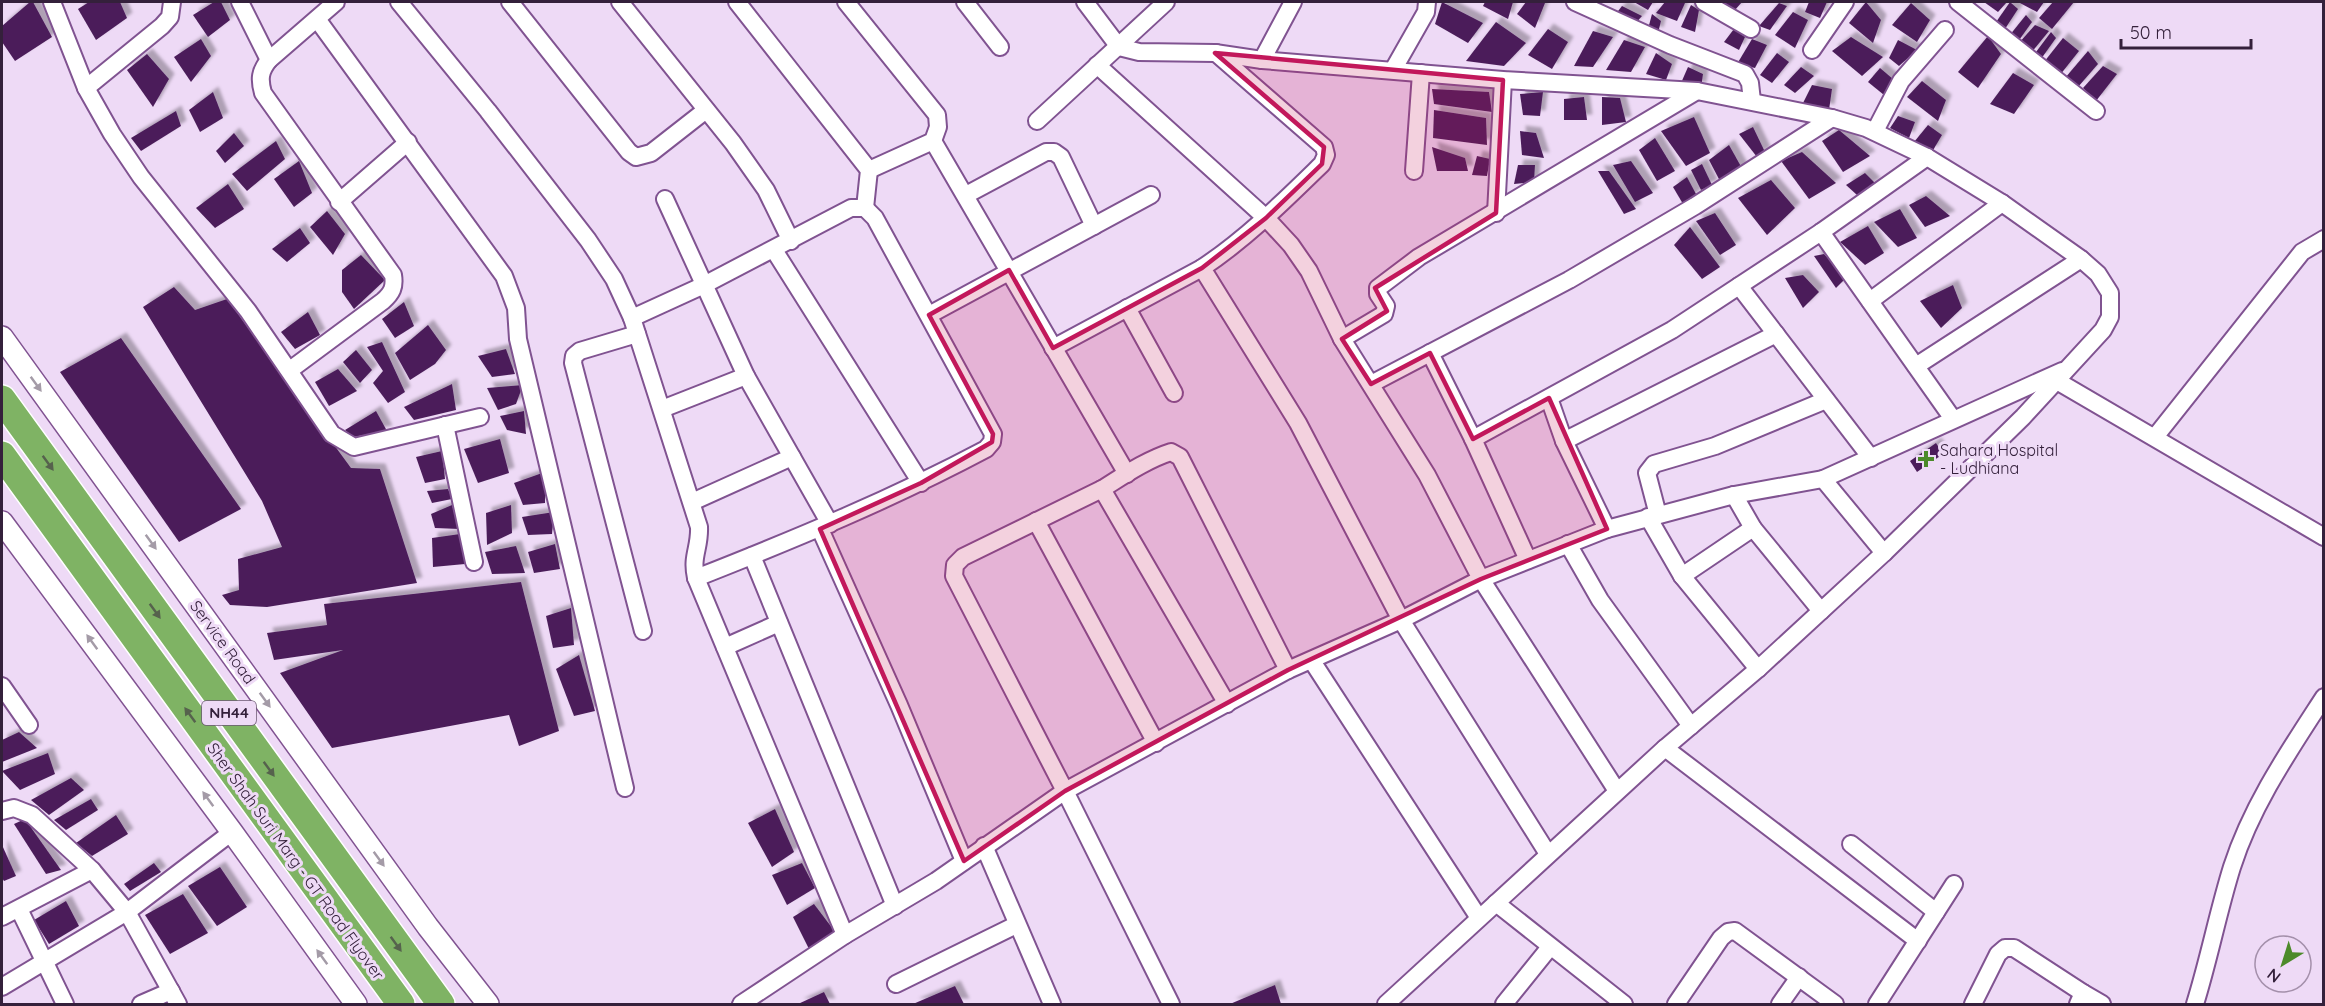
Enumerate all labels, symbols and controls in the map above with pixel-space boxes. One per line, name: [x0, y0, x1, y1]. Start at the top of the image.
scale bar: [2121, 12, 2252, 50]
text: 50 m: [2130, 21, 2172, 44]
one-way arrow: [30, 376, 42, 392]
place label: Sahara Hospital - Ludhiana: [1940, 440, 2058, 478]
marker: Sahara Hospital - Ludhiana: [1917, 450, 1935, 468]
one-way arrow: [42, 454, 54, 470]
one-way arrow: [145, 534, 157, 550]
street label: Service Road: [186, 596, 260, 688]
one-way arrow: [149, 604, 161, 619]
one-way arrow: [86, 634, 98, 650]
one-way arrow: [259, 692, 271, 708]
road number: NH44: [202, 701, 256, 725]
one-way arrow: [184, 707, 196, 723]
street label: Sher Shah Suri Marg - GT Road Flyover: [203, 739, 389, 983]
one-way arrow: [263, 762, 275, 777]
one-way arrow: [202, 791, 214, 807]
one-way arrow: [373, 850, 385, 866]
north arrow: [2253, 934, 2313, 994]
one-way arrow: [390, 937, 402, 952]
one-way arrow: [317, 949, 328, 965]
text: N: [2263, 964, 2285, 987]

